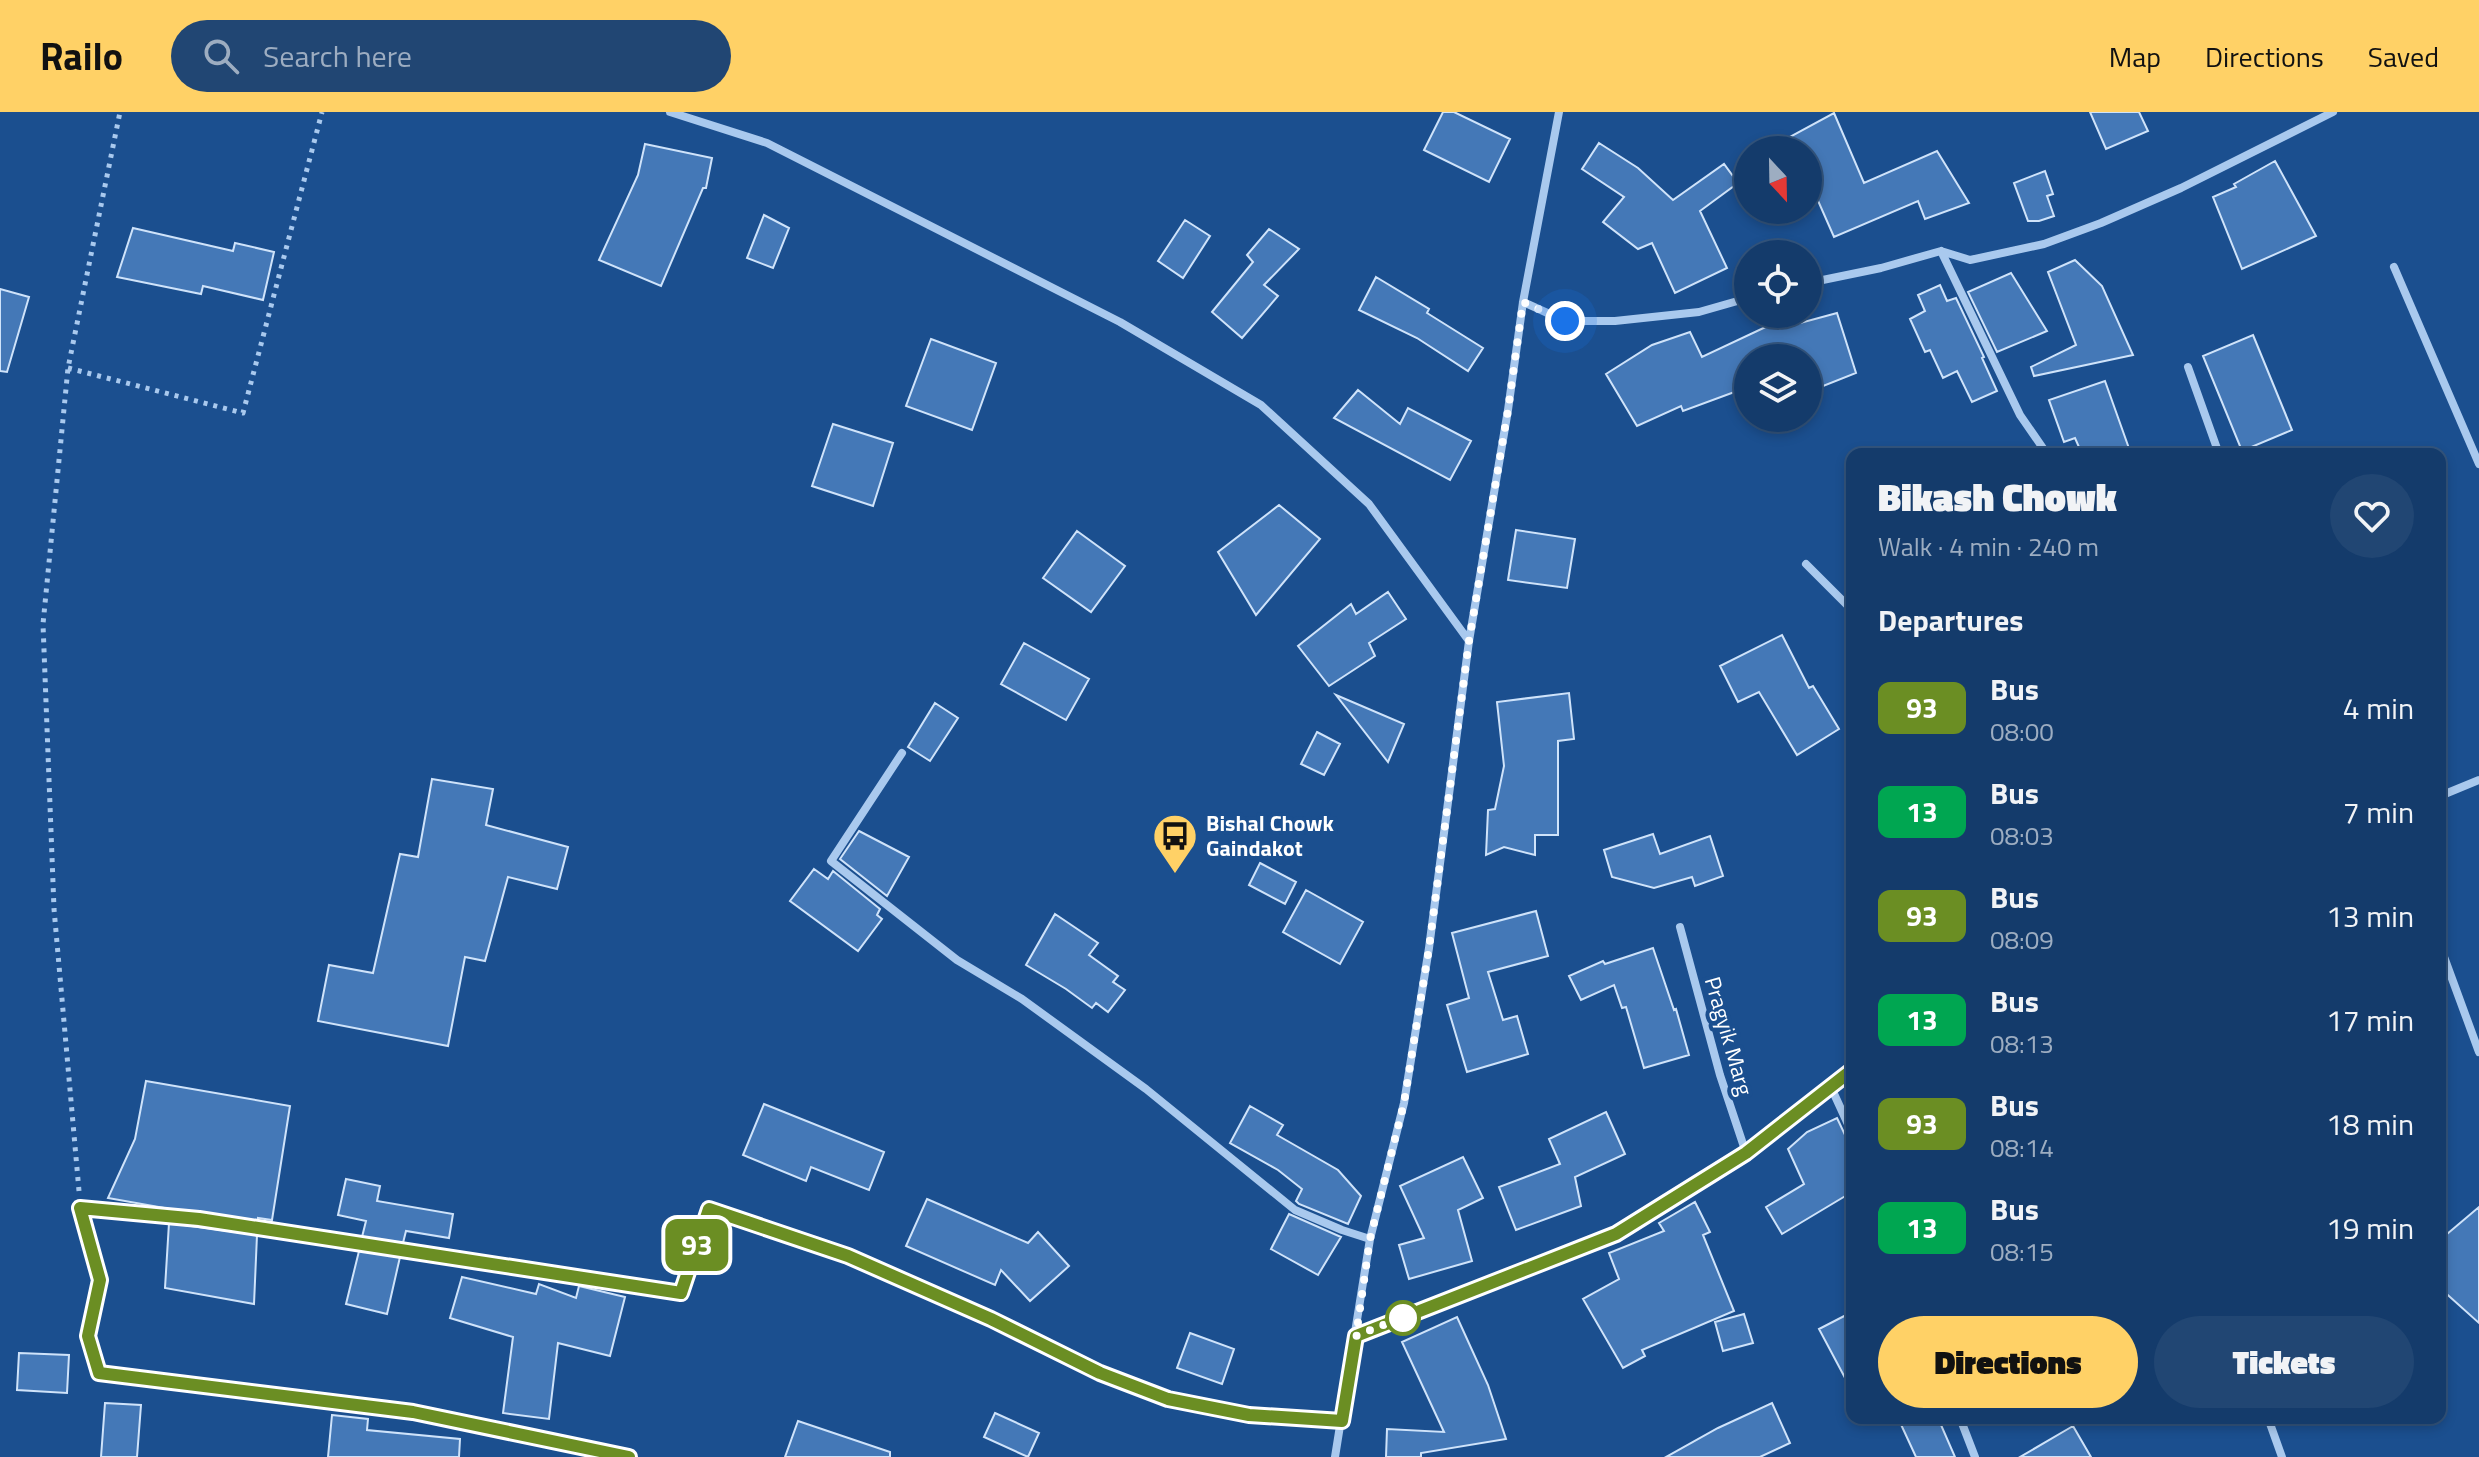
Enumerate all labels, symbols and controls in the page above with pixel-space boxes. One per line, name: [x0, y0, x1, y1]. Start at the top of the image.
search box: [171, 20, 731, 92]
text: Railo: [40, 27, 123, 85]
text: Search here: [263, 33, 412, 79]
icon: search: [199, 34, 243, 78]
text: Map: [2109, 35, 2161, 78]
text: Directions: [2205, 35, 2324, 78]
text: Saved: [2368, 35, 2439, 78]
north arrow: [1734, 136, 1822, 224]
map controls: [1734, 136, 1822, 432]
button: locate: [1734, 240, 1822, 328]
your location: [1545, 301, 1585, 341]
button: layers: [1734, 344, 1822, 432]
text: Bikash Chowk: [1878, 468, 2117, 526]
button: heart: [2330, 474, 2414, 558]
text: Walk · 4 min · 240 m: [1878, 527, 2099, 566]
text: Departures: [1878, 597, 2023, 643]
text: Bus: [1990, 666, 2039, 712]
text: 4 min: [2343, 685, 2414, 731]
text: 93: [1906, 686, 1938, 729]
text: 08:00: [1990, 712, 2054, 751]
text: Bus: [1990, 770, 2039, 816]
text: 7 min: [2343, 789, 2414, 835]
text: 13: [1906, 790, 1938, 833]
place label: Bishal Chowk Gaindakot: [1206, 806, 1334, 865]
bus stop icon: Bishal Chowk Gaindakot: [1151, 812, 1199, 875]
text: 08:03: [1990, 816, 2054, 855]
text: Bus: [1990, 874, 2039, 920]
text: 13 min: [2326, 893, 2414, 939]
text: 93: [1906, 894, 1938, 937]
text: 08:09: [1990, 920, 2054, 959]
street label: Pragyik Marg: [1696, 973, 1762, 1099]
text: Bus: [1990, 978, 2039, 1024]
text: 17 min: [2326, 997, 2414, 1043]
text: 13: [1906, 998, 1938, 1041]
text: 08:13: [1990, 1024, 2054, 1063]
text: Bus: [1990, 1082, 2039, 1128]
text: 18 min: [2326, 1101, 2414, 1147]
text: 93: [1906, 1102, 1938, 1145]
text: 08:14: [1990, 1128, 2054, 1167]
text: Bus: [1990, 1186, 2039, 1232]
text: 19 min: [2326, 1205, 2414, 1251]
text: 13: [1906, 1206, 1938, 1249]
line badge: 93: [661, 1219, 733, 1271]
text: 93: [681, 1223, 713, 1266]
text: 08:15: [1990, 1232, 2054, 1271]
unlabelled marker: [1386, 1301, 1420, 1335]
button: Directions: [1878, 1316, 2138, 1408]
button: Tickets: [2154, 1316, 2414, 1408]

